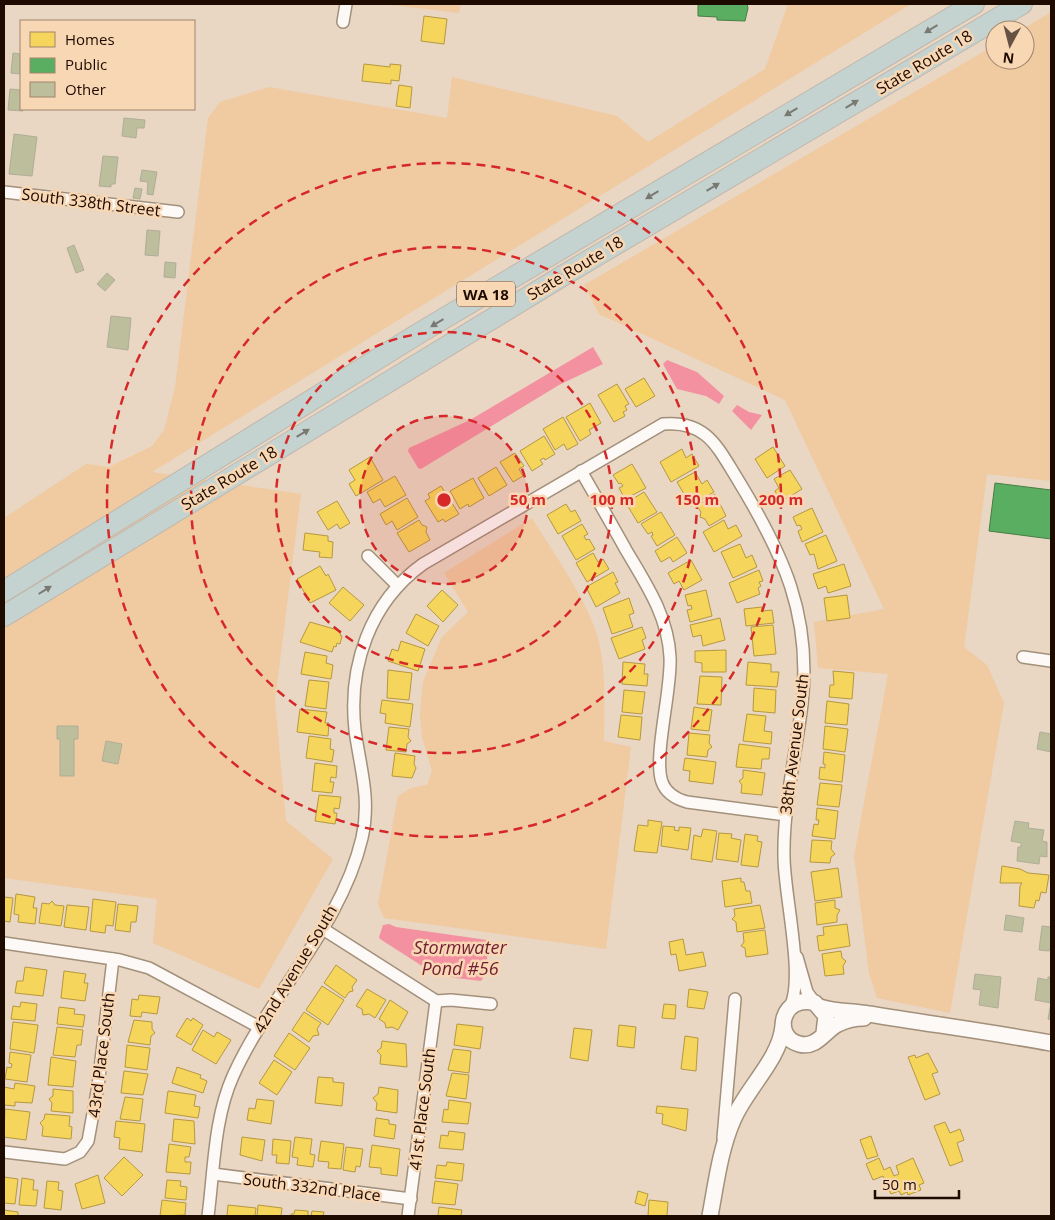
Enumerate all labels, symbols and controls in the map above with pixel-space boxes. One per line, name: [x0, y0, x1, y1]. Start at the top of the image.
legend: [20, 20, 195, 110]
north arrow: [985, 20, 1035, 70]
street label: State Route 18: [872, 25, 976, 99]
one-way arrow: [925, 25, 938, 34]
text: Homes: [65, 29, 115, 49]
text: N: [1002, 48, 1015, 69]
text: Public: [65, 54, 107, 74]
text: Other: [65, 79, 106, 99]
one-way arrow: [845, 100, 860, 108]
one-way arrow: [785, 108, 798, 117]
one-way arrow: [706, 182, 719, 191]
street label: South 338th Street: [20, 183, 162, 221]
one-way arrow: [645, 191, 658, 200]
street label: State Route 18: [523, 231, 627, 305]
road number: WA 18: [457, 282, 515, 306]
one-way arrow: [429, 319, 444, 327]
one-way arrow: [297, 428, 310, 437]
street label: State Route 18: [177, 441, 281, 515]
text: 50 m: [510, 489, 546, 509]
text: 100 m: [590, 489, 634, 509]
text: 150 m: [675, 489, 719, 509]
text: 200 m: [759, 489, 803, 509]
centre of rings: [435, 491, 453, 509]
one-way arrow: [39, 586, 52, 595]
street label: 38th Avenue South: [774, 672, 814, 816]
street label: 42nd Avenue South: [248, 901, 342, 1037]
water label: Stormwater Pond #56: [414, 935, 507, 980]
street label: 43rd Place South: [82, 991, 120, 1119]
street label: 41st Place South: [404, 1047, 440, 1171]
street label: South 332nd Place: [242, 1168, 382, 1206]
scale bar: [875, 1168, 959, 1200]
text: 50 m: [882, 1174, 917, 1194]

